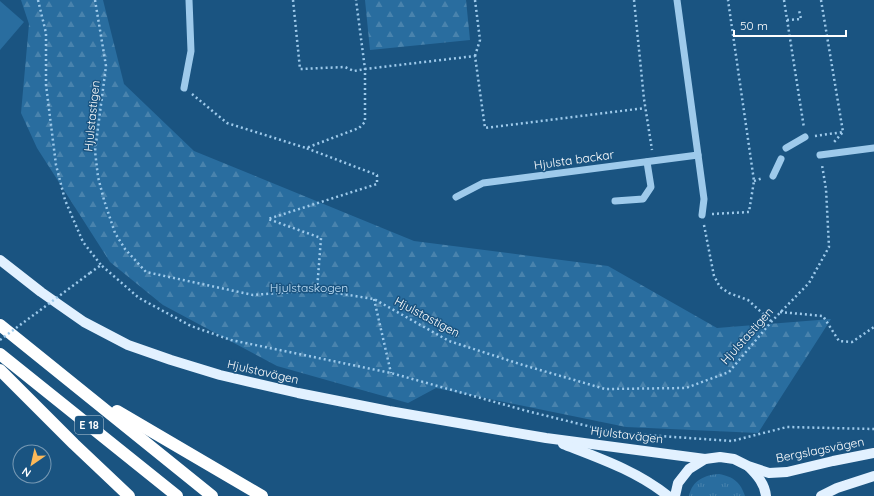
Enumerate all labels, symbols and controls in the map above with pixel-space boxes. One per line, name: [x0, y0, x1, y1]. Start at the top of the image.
scale bar: [734, 12, 846, 38]
text: 50 m: [740, 18, 768, 33]
street label: Hjulstastigen: [80, 80, 103, 152]
street label: Hjulsta backar: [533, 146, 615, 173]
park label: Hjulstaskogen: [270, 280, 348, 295]
street label: Hjulstastigen: [392, 293, 462, 340]
street label: Hjulstastigen: [717, 304, 776, 367]
street label: Hjulstavägen: [226, 356, 300, 387]
road number: E 18: [75, 416, 103, 434]
street label: Hjulstavägen: [590, 423, 664, 446]
street label: Bergslagsvägen: [774, 434, 865, 465]
north arrow: [12, 444, 52, 484]
text: N: [19, 464, 34, 480]

